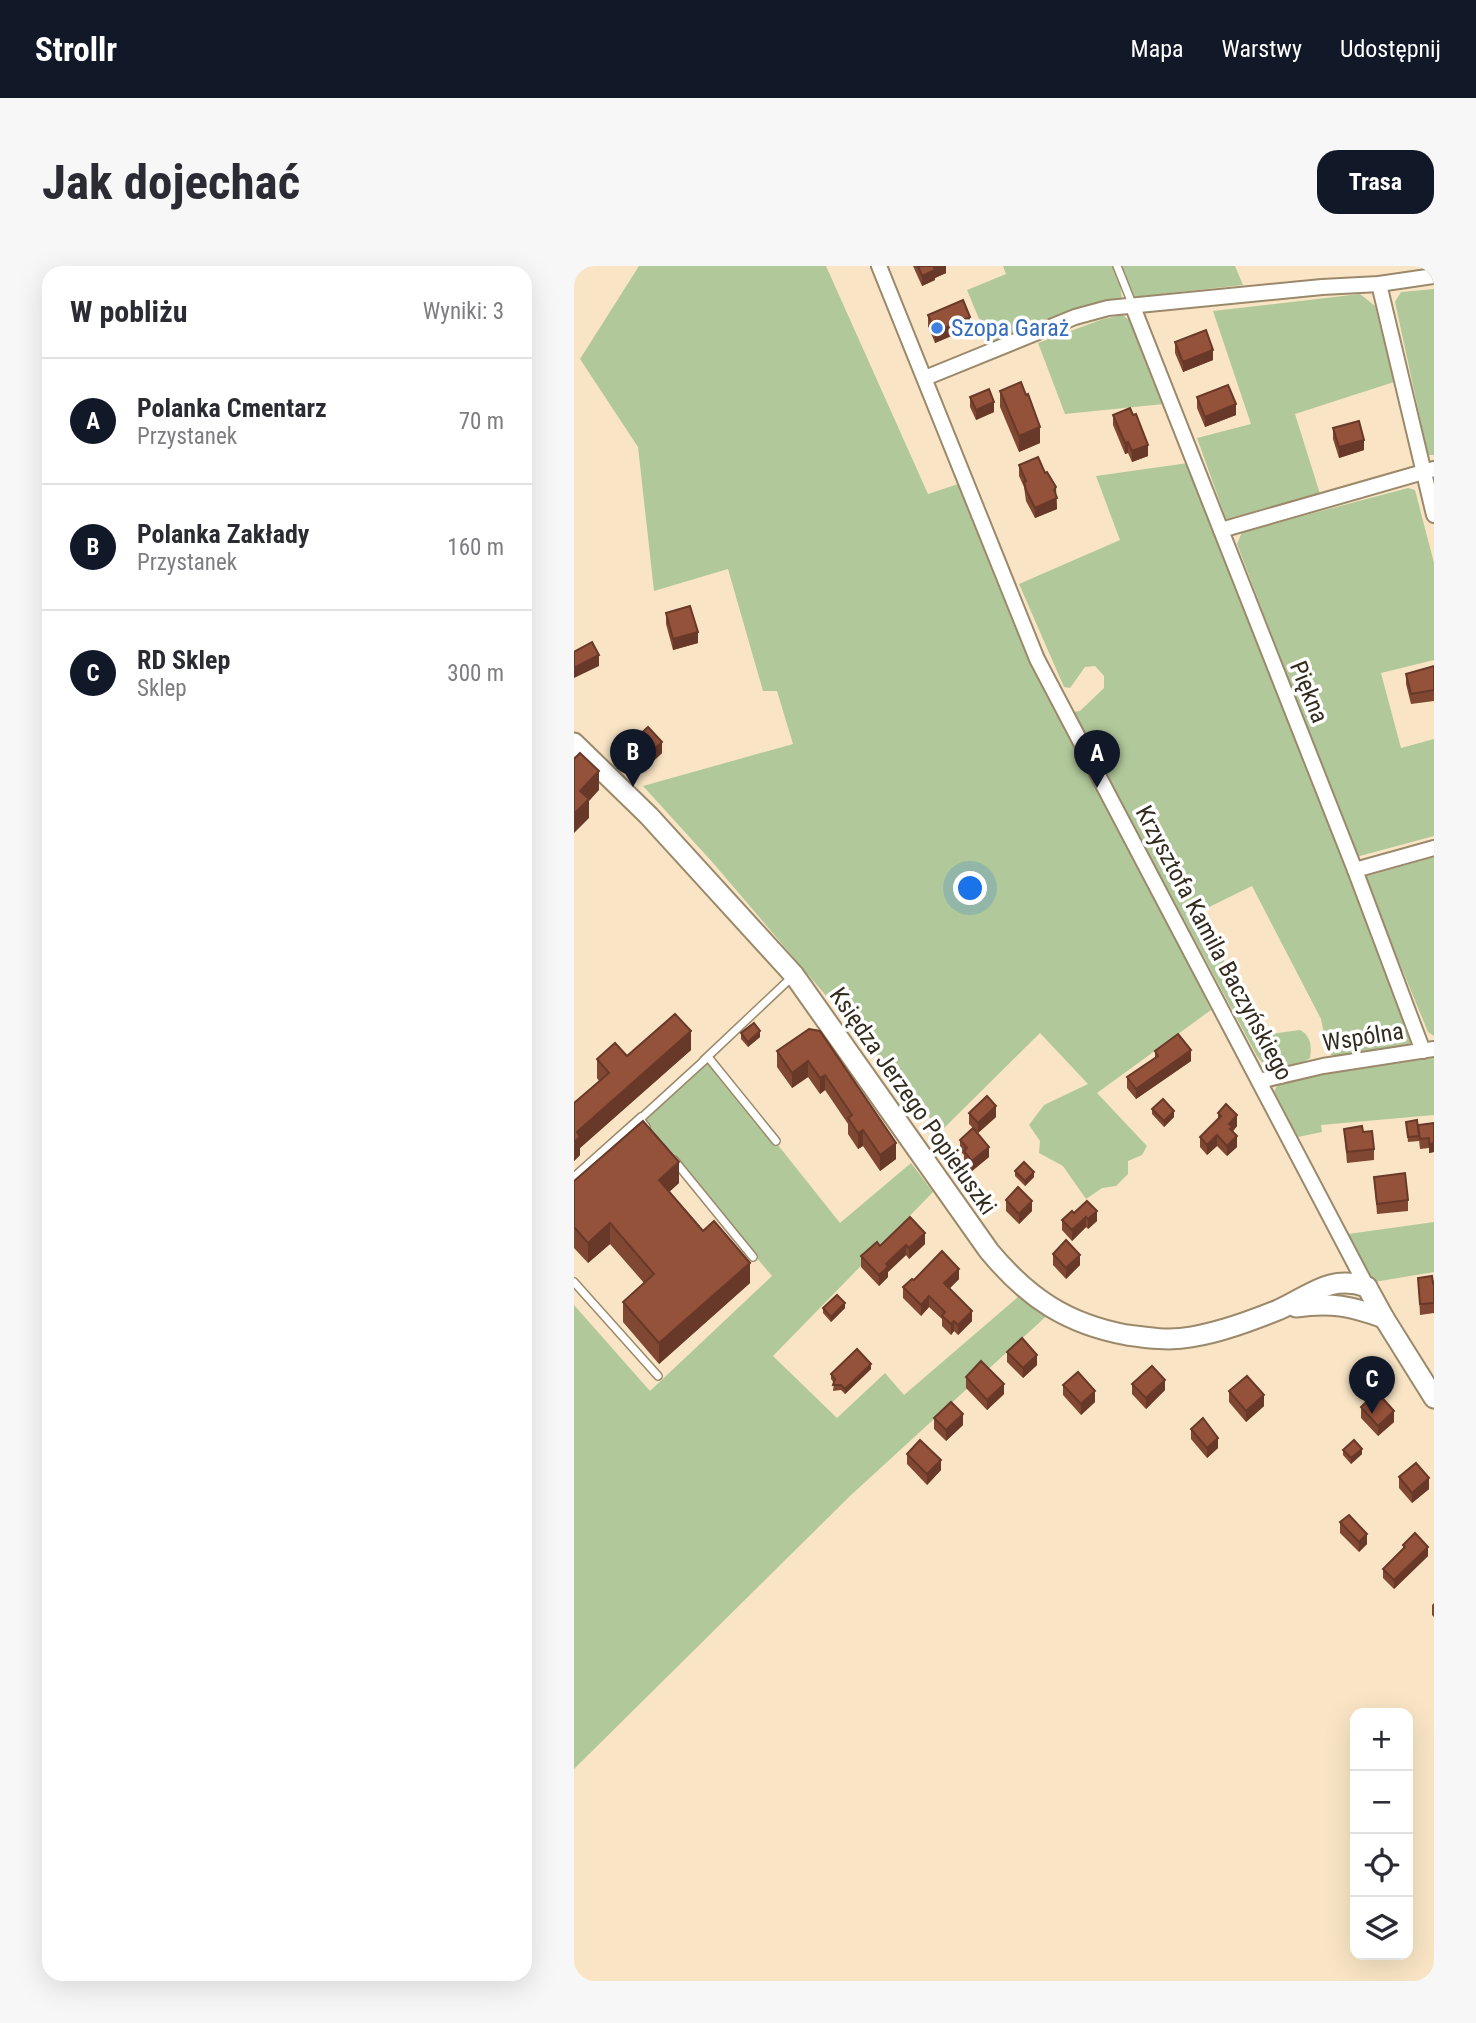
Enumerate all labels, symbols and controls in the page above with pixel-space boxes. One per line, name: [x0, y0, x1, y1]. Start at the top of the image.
text: Strollr: [35, 30, 117, 69]
text: Mapa: [1131, 35, 1184, 63]
text: Warstwy: [1222, 35, 1302, 63]
text: Udostępnij: [1340, 35, 1441, 63]
button: Trasa: [1317, 150, 1434, 214]
text: Jak dojechać: [42, 154, 300, 211]
text: W pobliżu: [70, 294, 187, 329]
text: Wyniki: 3: [423, 298, 504, 325]
place label: Szopa Garaż: [951, 314, 1069, 342]
marker: Szopa Garaż: [929, 320, 945, 336]
text: Polanka Cmentarz: [137, 393, 327, 423]
text: A: [86, 408, 100, 435]
text: 70 m: [459, 408, 504, 435]
text: Przystanek: [137, 423, 237, 450]
text: Polanka Zakłady: [137, 519, 309, 549]
text: B: [87, 534, 99, 561]
text: 160 m: [447, 534, 504, 561]
text: Przystanek: [137, 549, 237, 576]
text: RD Sklep: [137, 645, 230, 675]
street label: Piękna: [1284, 657, 1334, 727]
text: C: [86, 660, 100, 687]
text: 300 m: [447, 660, 504, 687]
text: Sklep: [137, 675, 187, 702]
pin: B: [610, 729, 656, 787]
pin: A: [1074, 730, 1120, 788]
street label: Krzysztofa Kamila Baczyńskiego: [1130, 801, 1298, 1085]
your location: [953, 871, 987, 905]
street label: Księdza Jerzego Popiełuszki: [824, 982, 1002, 1220]
street label: Wspólna: [1320, 1017, 1406, 1057]
pin: C: [1349, 1356, 1395, 1414]
map controls: [1350, 1708, 1413, 1960]
button: +: [1350, 1708, 1413, 1771]
button: −: [1350, 1771, 1413, 1834]
button: locate: [1350, 1834, 1413, 1897]
button: layers: [1350, 1897, 1413, 1960]

